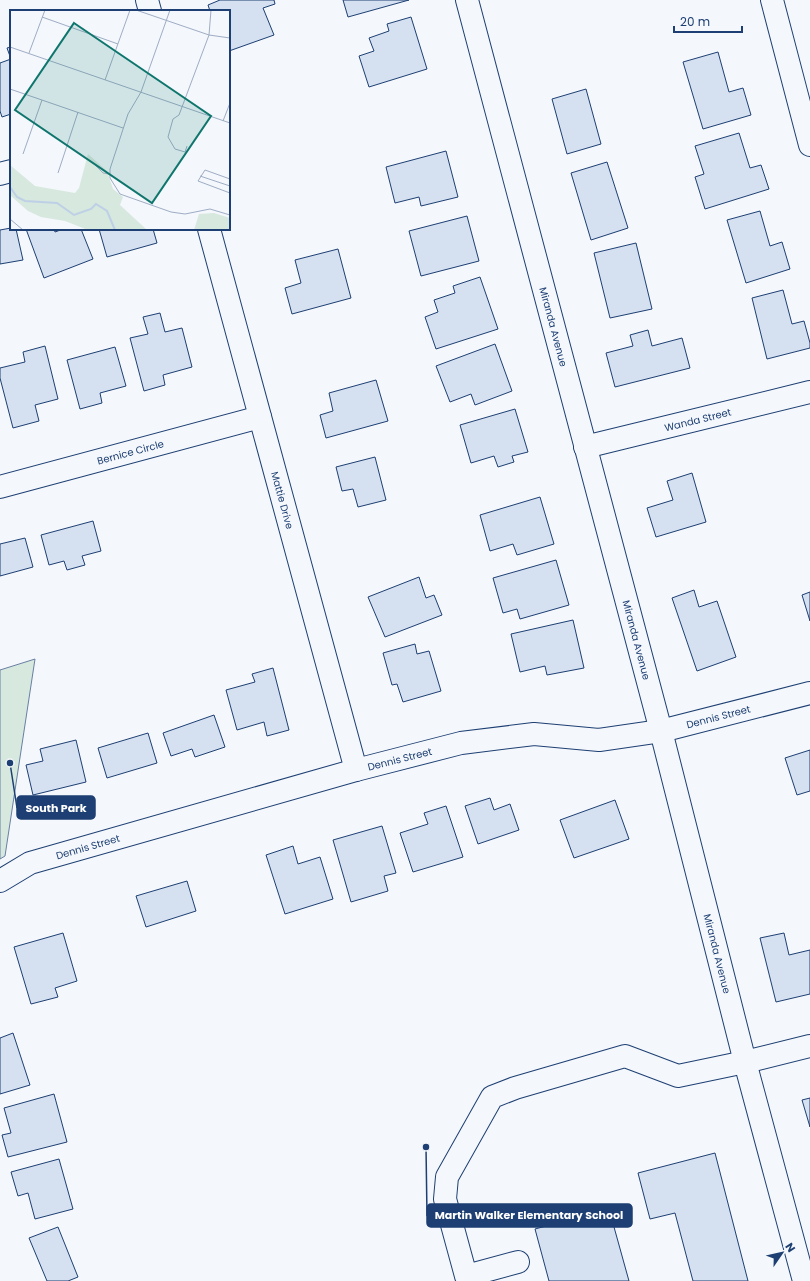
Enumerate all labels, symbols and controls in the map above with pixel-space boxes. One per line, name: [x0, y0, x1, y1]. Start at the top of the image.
scale bar: [674, 8, 742, 34]
inset map: [10, 10, 230, 230]
text: 20 m: [680, 13, 710, 30]
street label: Miranda Avenue: [535, 285, 571, 368]
street label: Wanda Street: [663, 404, 733, 435]
street label: Bernice Circle: [95, 436, 166, 469]
street label: Mattie Drive: [267, 470, 297, 531]
street label: Miranda Avenue: [619, 599, 654, 681]
street label: Dennis Street: [685, 701, 752, 732]
street label: Dennis Street: [366, 744, 434, 775]
callout: South Park: [17, 796, 95, 819]
text: South Park: [25, 800, 87, 816]
street label: Dennis Street: [54, 831, 122, 863]
street label: Miranda Avenue: [700, 912, 734, 995]
callout: Martin Walker Elementary School: [427, 1204, 632, 1227]
text: Martin Walker Elementary School: [435, 1207, 623, 1223]
north arrow: [762, 1233, 802, 1273]
text: N: [781, 1240, 799, 1255]

